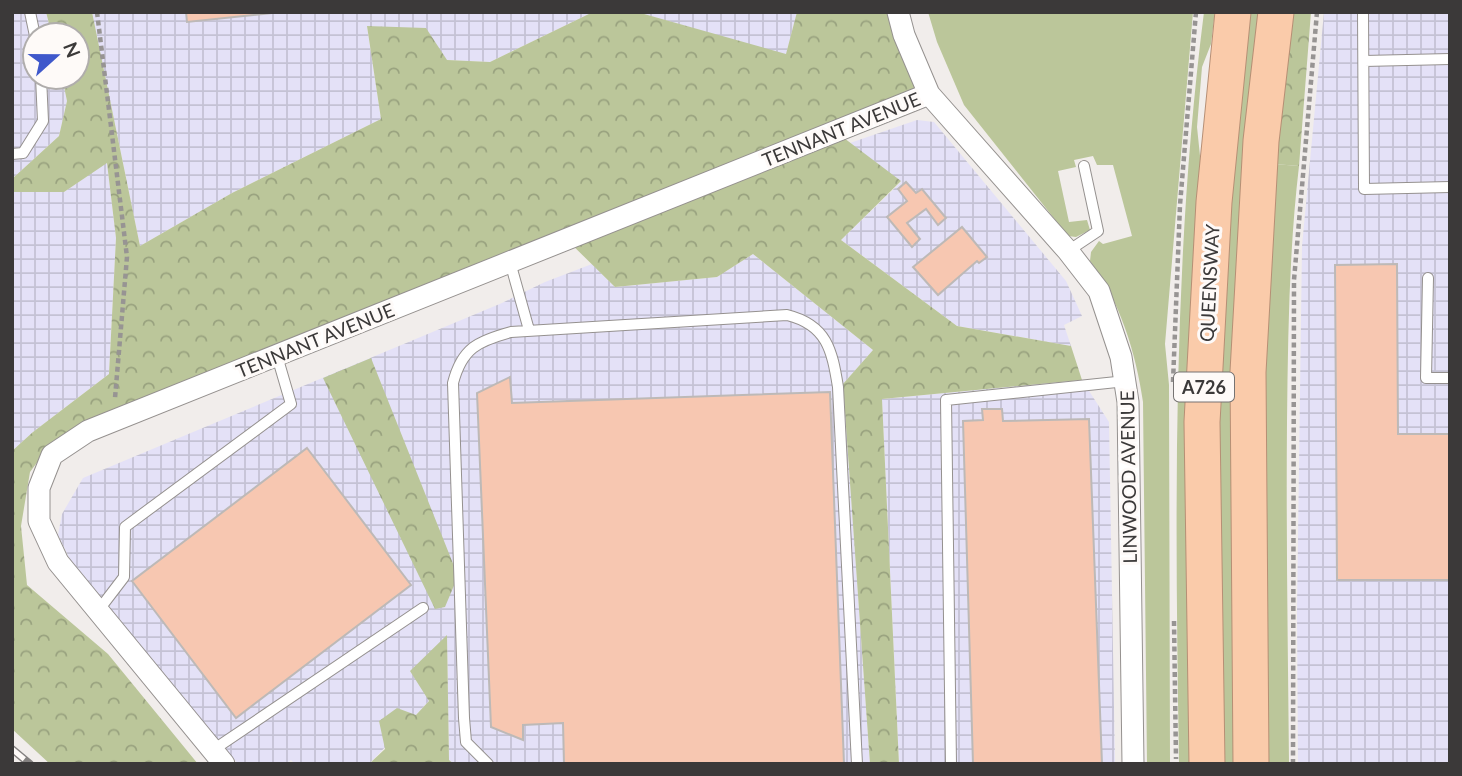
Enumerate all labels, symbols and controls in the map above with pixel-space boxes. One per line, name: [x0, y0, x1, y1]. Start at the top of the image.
north arrow: [21, 21, 91, 91]
text: N: [59, 39, 86, 61]
street label: TENNANT AVENUE: [759, 87, 923, 171]
street label: QUEENSWAY: [1194, 223, 1224, 343]
street label: TENNANT AVENUE: [233, 298, 397, 382]
road number: A726: [1174, 372, 1234, 402]
street label: LINWOOD AVENUE: [1115, 390, 1141, 564]

